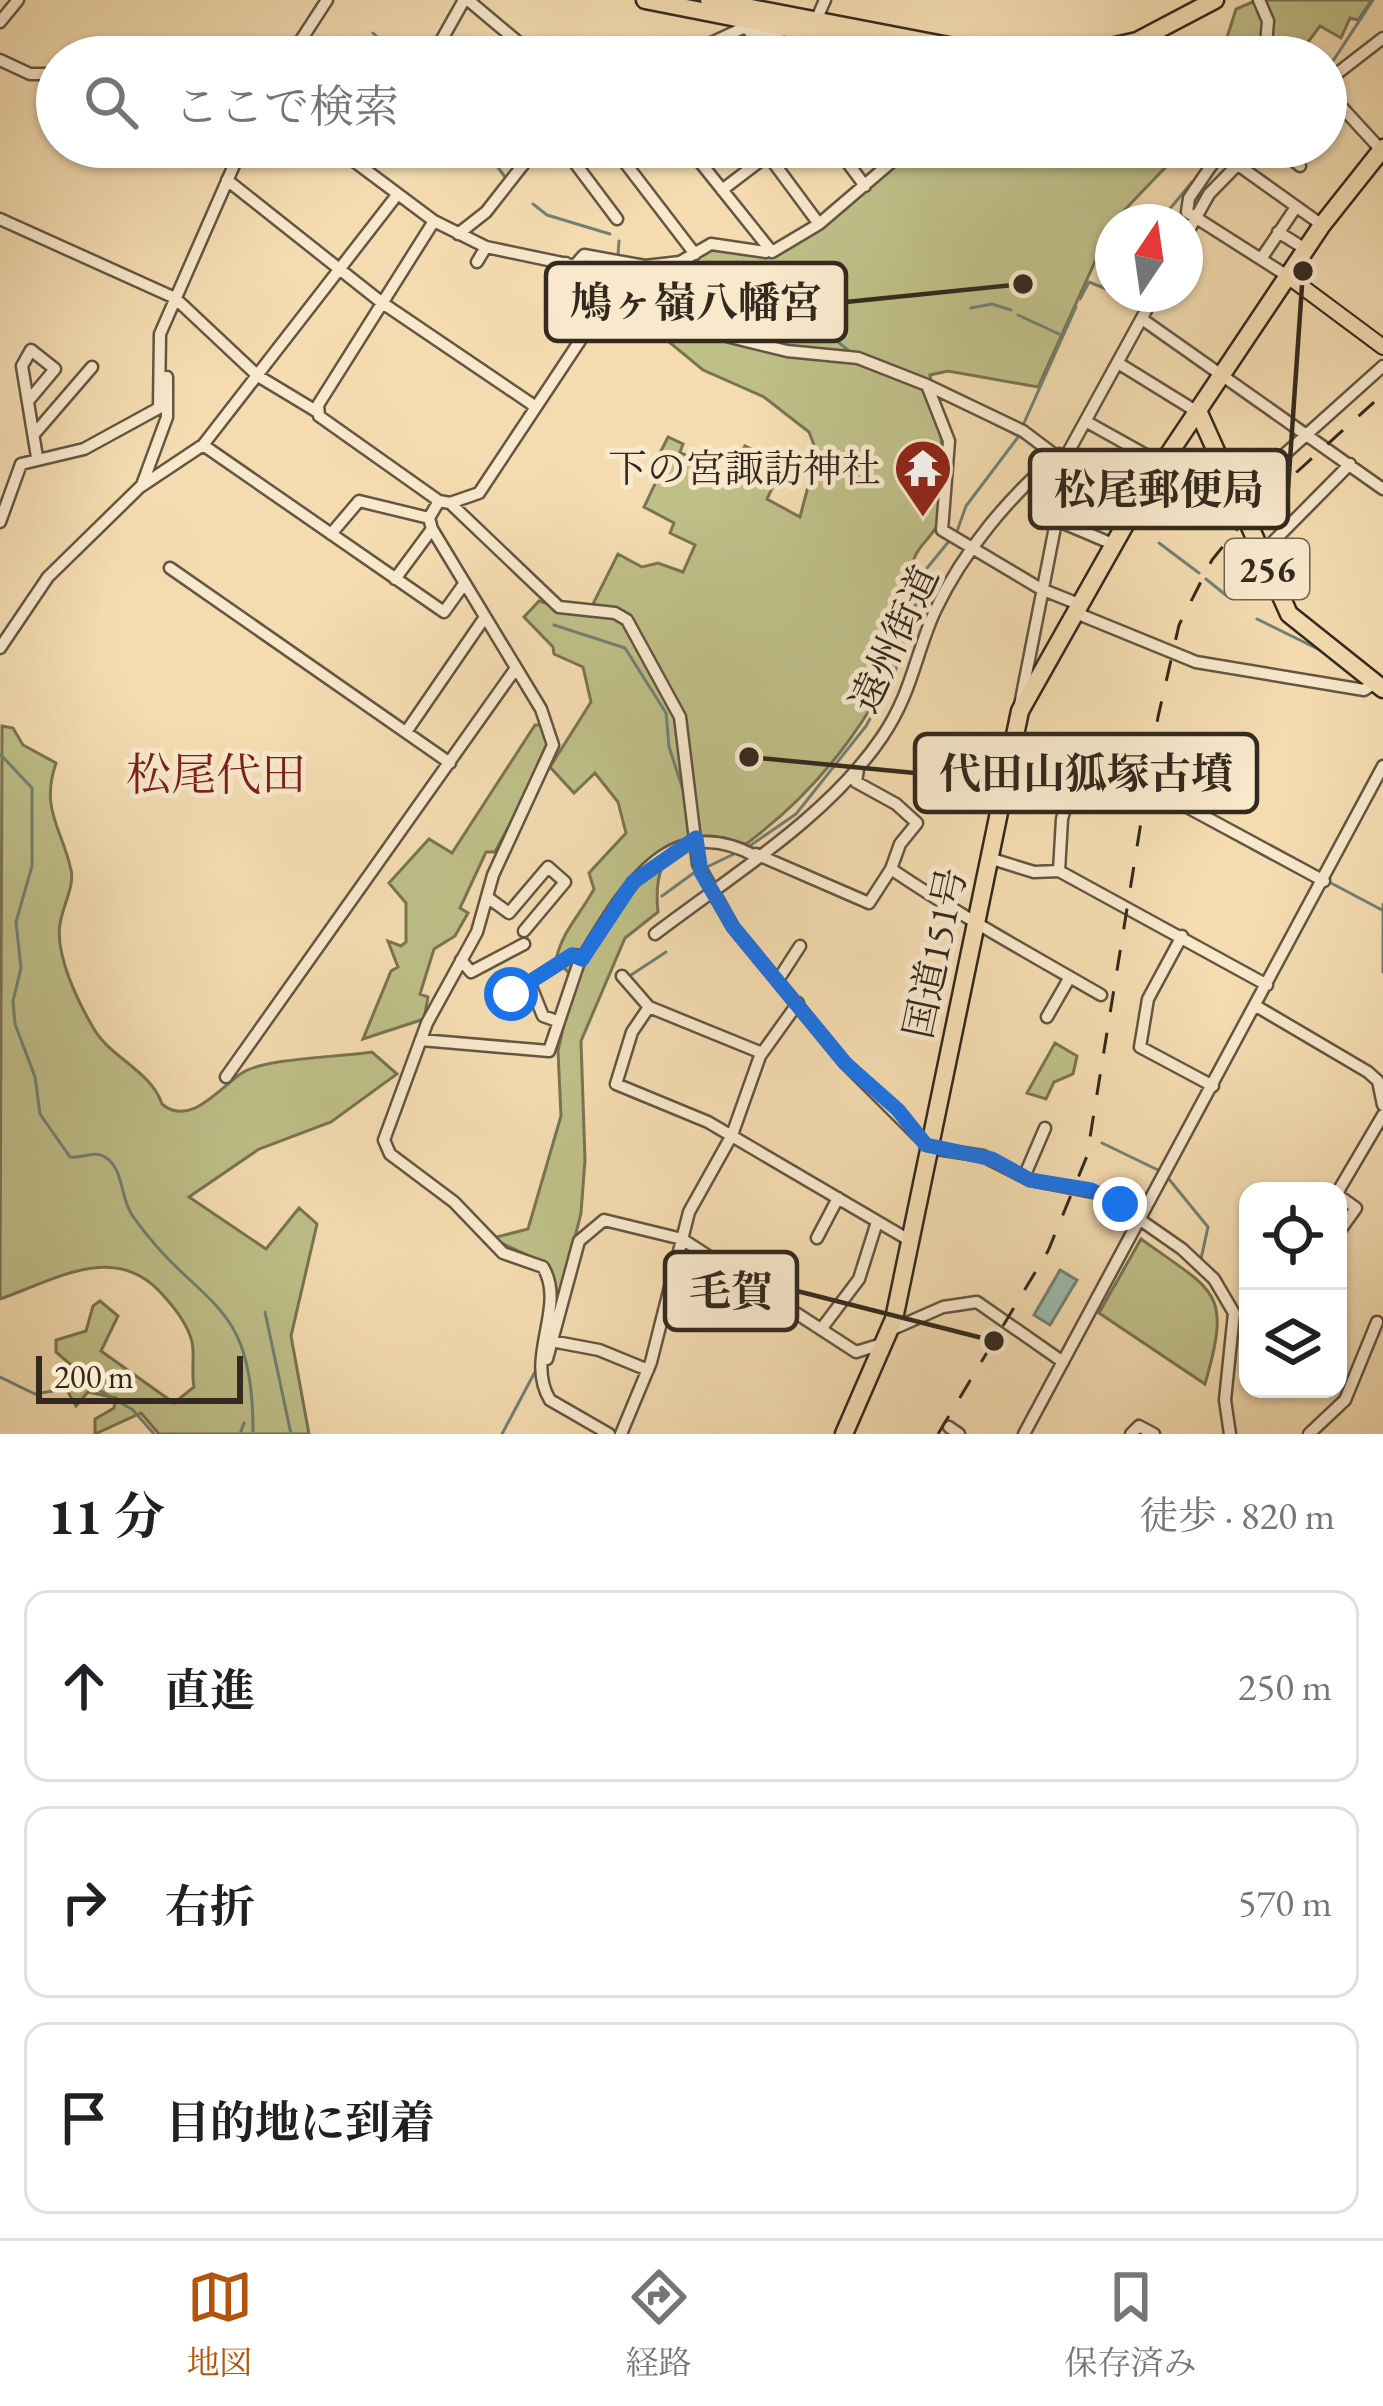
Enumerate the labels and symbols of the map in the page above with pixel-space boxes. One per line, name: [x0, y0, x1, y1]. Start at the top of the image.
north arrow: [1095, 204, 1203, 312]
callout: 鳩ヶ嶺八幡宮: [546, 263, 846, 341]
text: 鳩ヶ嶺八幡宮: [570, 275, 822, 330]
temple icon: 下の宮諏訪神社: [892, 437, 954, 519]
place label: 下の宮諏訪神社: [608, 443, 881, 494]
callout: 松尾郵便局: [1030, 450, 1288, 528]
text: 松尾郵便局: [1054, 462, 1264, 517]
road number: 256: [1225, 539, 1309, 599]
street label: 遠州街道: [838, 558, 950, 720]
callout: 代田山狐塚古墳: [915, 734, 1257, 812]
district label: 松尾代田: [126, 745, 306, 803]
text: 代田山狐塚古墳: [939, 746, 1233, 801]
street label: 国道151号: [892, 863, 978, 1043]
route start: [484, 967, 538, 1021]
route end: [1093, 1177, 1147, 1231]
callout: 毛賀: [665, 1252, 797, 1330]
text: 毛賀: [689, 1264, 773, 1319]
scale bar: [36, 1350, 243, 1403]

